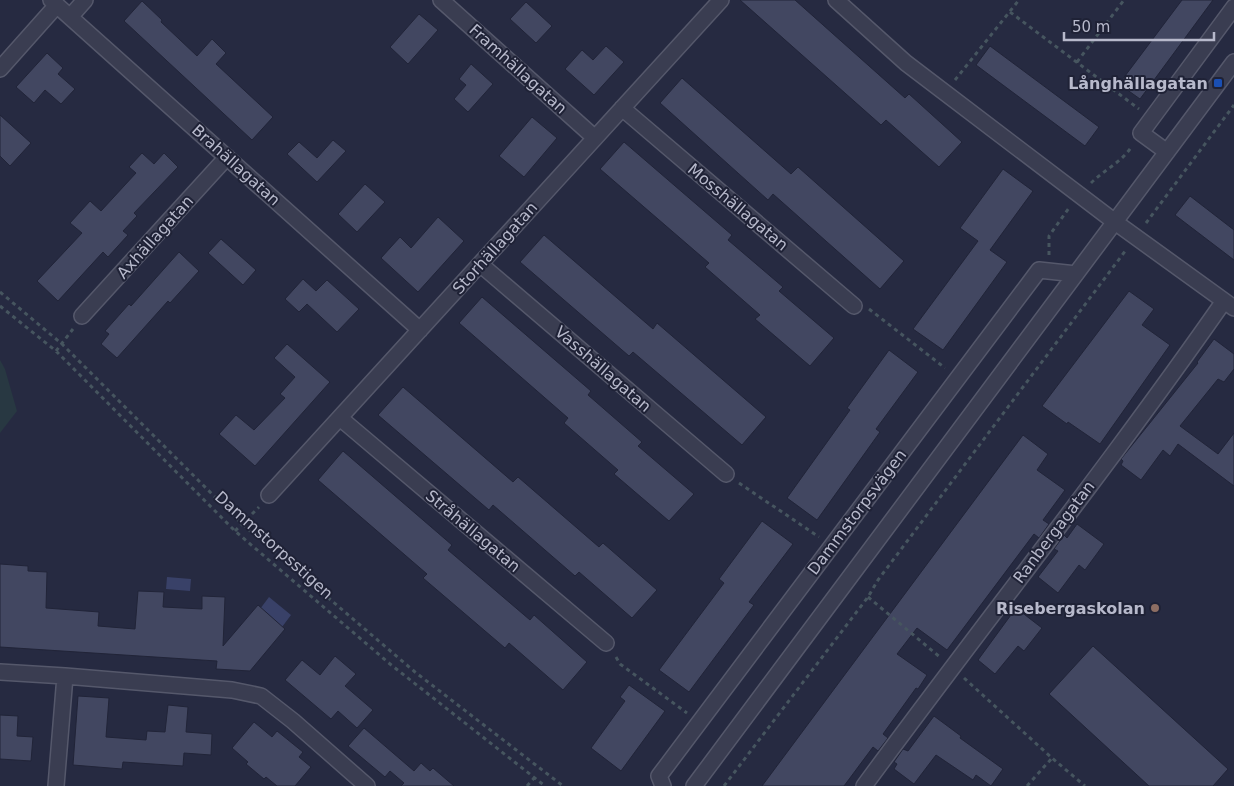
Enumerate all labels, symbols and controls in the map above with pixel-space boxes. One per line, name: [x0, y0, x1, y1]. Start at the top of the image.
scale bar: [1064, 10, 1214, 42]
text: 50 m: [1072, 18, 1110, 36]
street label: Framhällagatan: [465, 20, 571, 118]
place label: Långhällagatan: [1068, 74, 1208, 93]
marker: Långhällagatan: [1212, 77, 1224, 89]
street label: Brahällagatan: [188, 120, 284, 210]
street label: Mosshällagatan: [684, 160, 792, 254]
street label: Axhällagatan: [113, 192, 197, 282]
street label: Storhällagatan: [449, 198, 541, 298]
street label: Vasshällagatan: [551, 322, 655, 416]
street label: Dammstorpsvägen: [804, 446, 910, 578]
street label: Ranbergagatan: [1009, 477, 1099, 587]
street label: Stråhällagatan: [422, 486, 524, 576]
street label: Dammstorpsstigen: [211, 487, 337, 603]
place label: Risebergaskolan: [996, 599, 1145, 618]
marker: Risebergaskolan: [1149, 602, 1161, 614]

